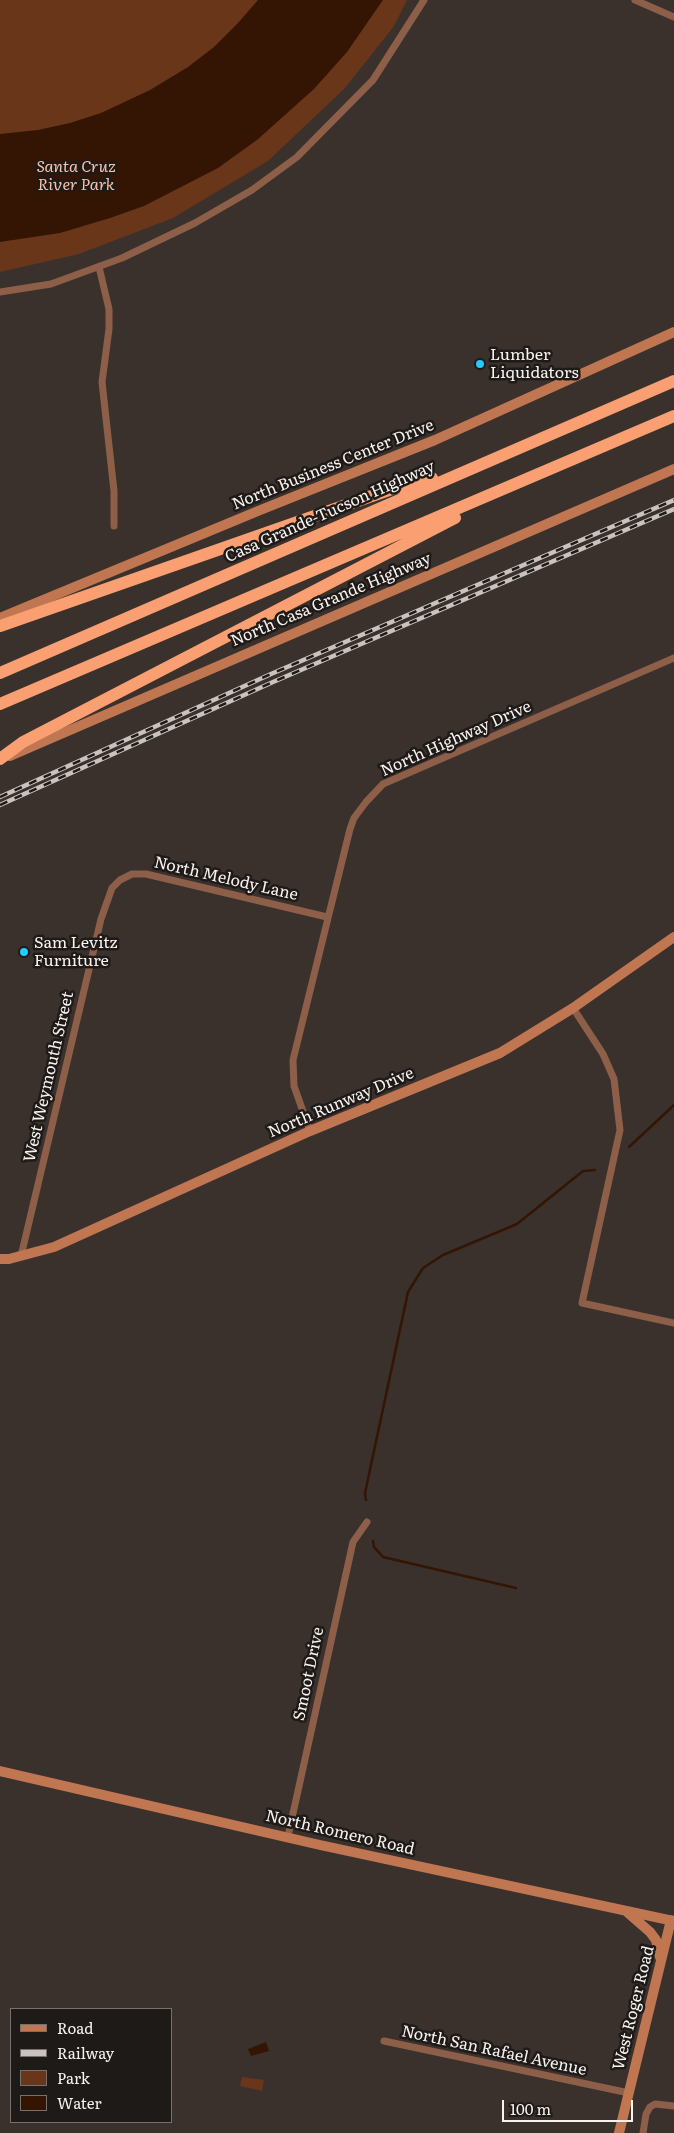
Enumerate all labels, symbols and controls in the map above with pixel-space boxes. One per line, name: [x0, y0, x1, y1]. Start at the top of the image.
park label: Santa Cruz River Park: [36, 157, 116, 195]
place label: Lumber Liquidators: [490, 345, 579, 383]
marker: Lumber Liquidators: [474, 358, 486, 370]
street label: North Business Center Drive: [229, 416, 437, 514]
street label: Casa Grande-Tucson Highway: [222, 457, 438, 567]
street label: North Casa Grande Highway: [228, 549, 434, 651]
street label: North Highway Drive: [378, 697, 534, 781]
street label: North Melody Lane: [152, 853, 300, 905]
place label: Sam Levitz Furniture: [34, 933, 117, 971]
marker: Sam Levitz Furniture: [18, 946, 30, 958]
street label: West Weymouth Street: [20, 990, 78, 1164]
street label: North Runway Drive: [265, 1064, 417, 1142]
street label: Smoot Drive: [290, 1625, 328, 1723]
street label: North Romero Road: [264, 1807, 416, 1859]
street label: West Roger Road: [609, 1944, 659, 2072]
legend: [10, 2008, 172, 2123]
text: Road: [57, 2016, 93, 2039]
street label: North San Rafael Avenue: [400, 2022, 588, 2080]
text: Railway: [57, 2041, 114, 2064]
text: Park: [57, 2066, 90, 2089]
scale bar: [504, 2090, 635, 2122]
text: Water: [57, 2091, 102, 2114]
text: 100 m: [510, 2097, 551, 2120]

